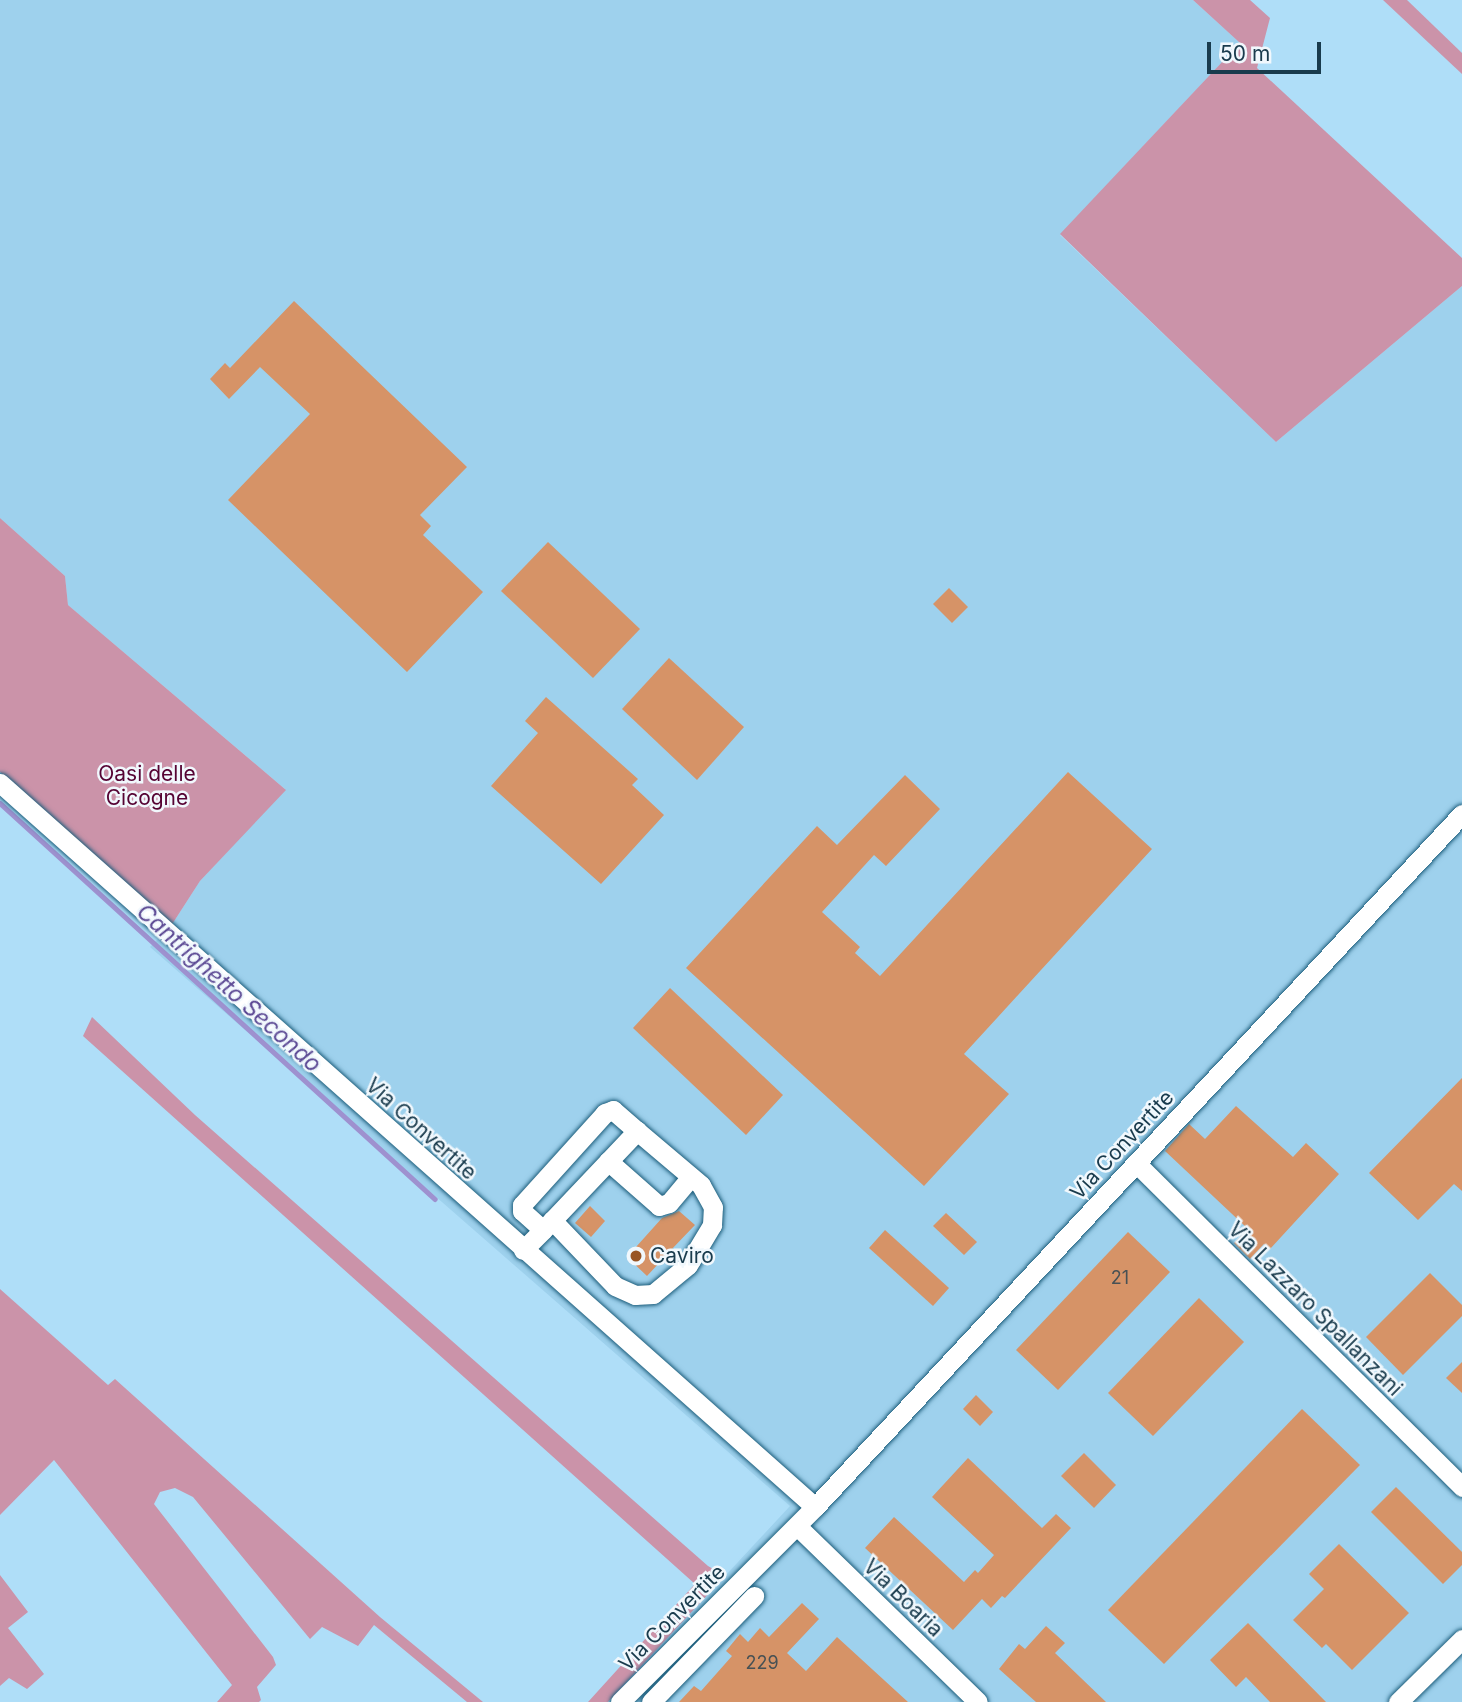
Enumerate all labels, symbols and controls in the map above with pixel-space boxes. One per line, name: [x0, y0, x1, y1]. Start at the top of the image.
scale bar: [1210, 28, 1324, 72]
text: 50 m: [1220, 41, 1270, 66]
park label: Oasi delle Cicogne: [98, 761, 196, 811]
water label: Cantrighetto Secondo: [131, 898, 327, 1078]
street label: Via Convertite: [361, 1073, 481, 1185]
street label: Via Convertite: [1065, 1085, 1179, 1205]
street label: Via Lazzaro Spallanzani: [1223, 1217, 1407, 1401]
place label: Caviro: [650, 1243, 714, 1269]
marker: Caviro: [628, 1248, 644, 1264]
house number: 21: [1111, 1267, 1129, 1289]
street label: Via Boaria: [858, 1554, 948, 1642]
street label: Via Convertite: [614, 1560, 730, 1676]
house number: 229: [745, 1652, 779, 1674]

